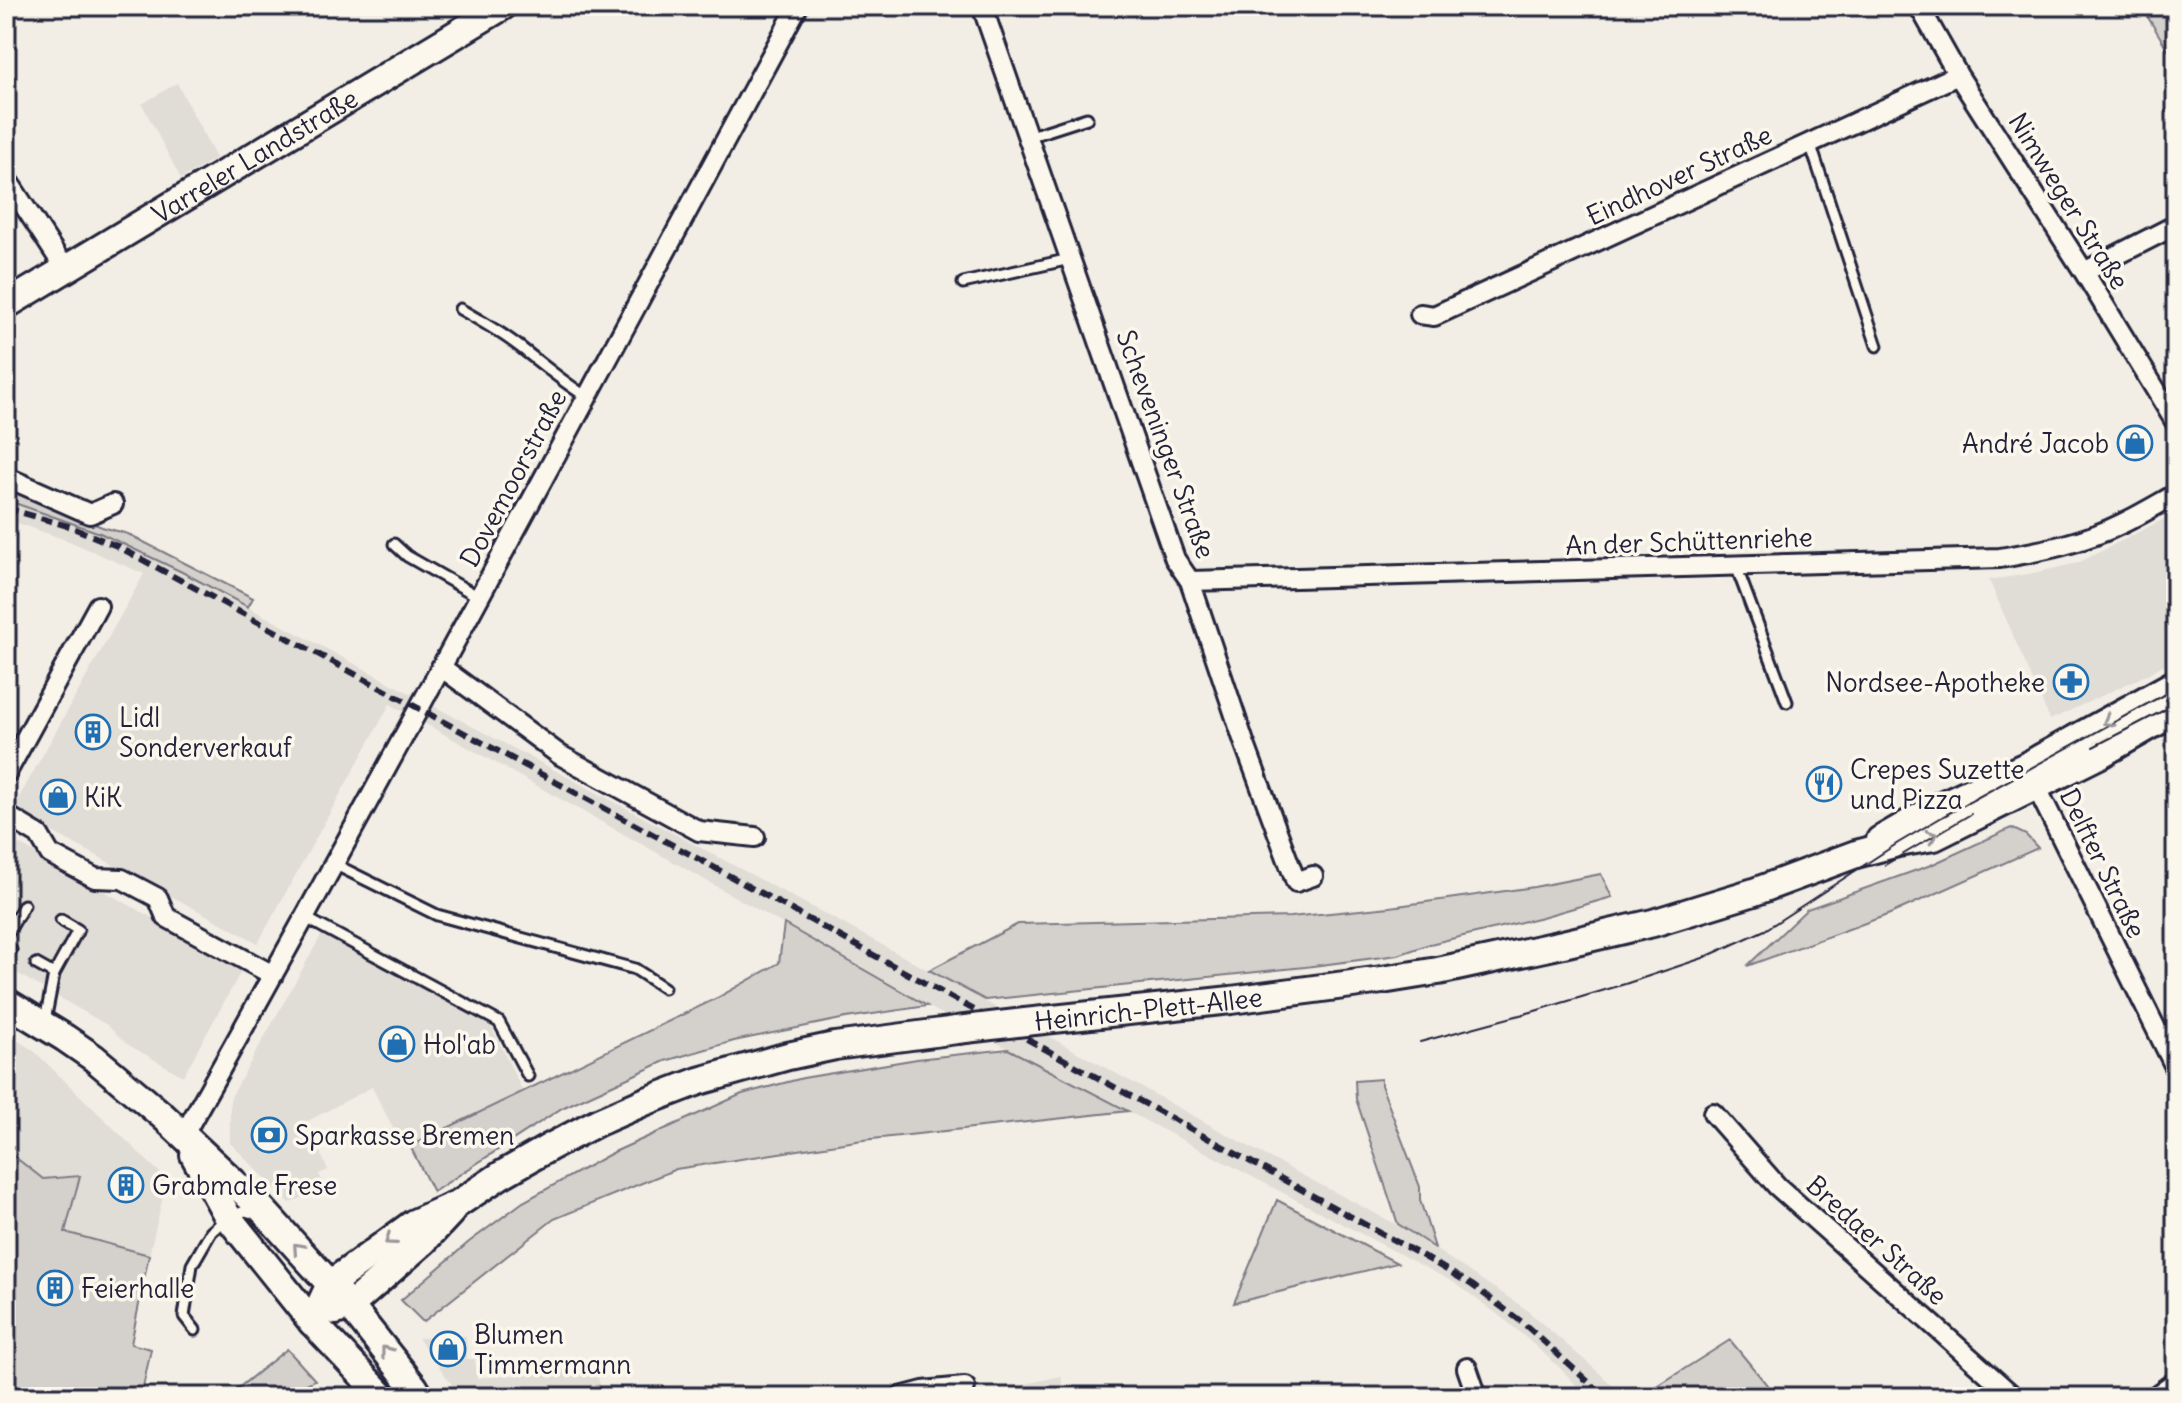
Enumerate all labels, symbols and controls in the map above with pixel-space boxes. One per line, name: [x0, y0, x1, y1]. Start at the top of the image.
street label: Varreler Landstraße: [146, 81, 363, 230]
street label: Nimweger Straße: [2001, 107, 2137, 295]
street label: Eindhover Straße: [1581, 118, 1777, 232]
street label: Scheveninger Straße: [1109, 325, 1223, 563]
street label: Dovemoorstraße: [452, 384, 574, 572]
shop icon: André Jacob: [2116, 424, 2154, 462]
place label: André Jacob: [1962, 427, 2109, 460]
street label: An der Schüttenriehe: [1565, 520, 1813, 562]
pharmacy icon: Nordsee-Apotheke: [2052, 663, 2090, 701]
place label: Nordsee-Apotheke: [1825, 666, 2045, 699]
place label: Lidl Sonderverkauf: [119, 701, 292, 764]
one-way arrow: [2102, 711, 2117, 727]
building icon: Lidl Sonderverkauf: [74, 713, 112, 751]
place label: Crepes Suzette und Pizza: [1850, 753, 2025, 816]
restaurant icon: Crepes Suzette und Pizza: [1805, 765, 1843, 803]
shop icon: KiK: [39, 778, 77, 816]
place label: KiK: [84, 781, 122, 814]
street label: Delfter Straße: [2053, 783, 2153, 943]
one-way arrow: [1924, 829, 1938, 845]
street label: Heinrich-Plett-Allee: [1033, 980, 1264, 1037]
shop icon: Hol'ab: [378, 1025, 416, 1063]
place label: Hol'ab: [423, 1028, 496, 1061]
bank icon: Sparkasse Bremen: [250, 1116, 288, 1154]
place label: Sparkasse Bremen: [295, 1119, 514, 1152]
building icon: Grabmale Frese: [107, 1166, 145, 1204]
street label: Bredaer Straße: [1800, 1168, 1954, 1312]
place label: Grabmale Frese: [152, 1169, 337, 1202]
one-way arrow: [385, 1230, 399, 1244]
one-way arrow: [293, 1242, 307, 1257]
building icon: Feierhalle: [36, 1269, 74, 1307]
place label: Feierhalle: [81, 1272, 194, 1305]
place label: Blumen Timmermann: [474, 1318, 631, 1381]
shop icon: Blumen Timmermann: [429, 1330, 467, 1368]
one-way arrow: [381, 1345, 395, 1360]

